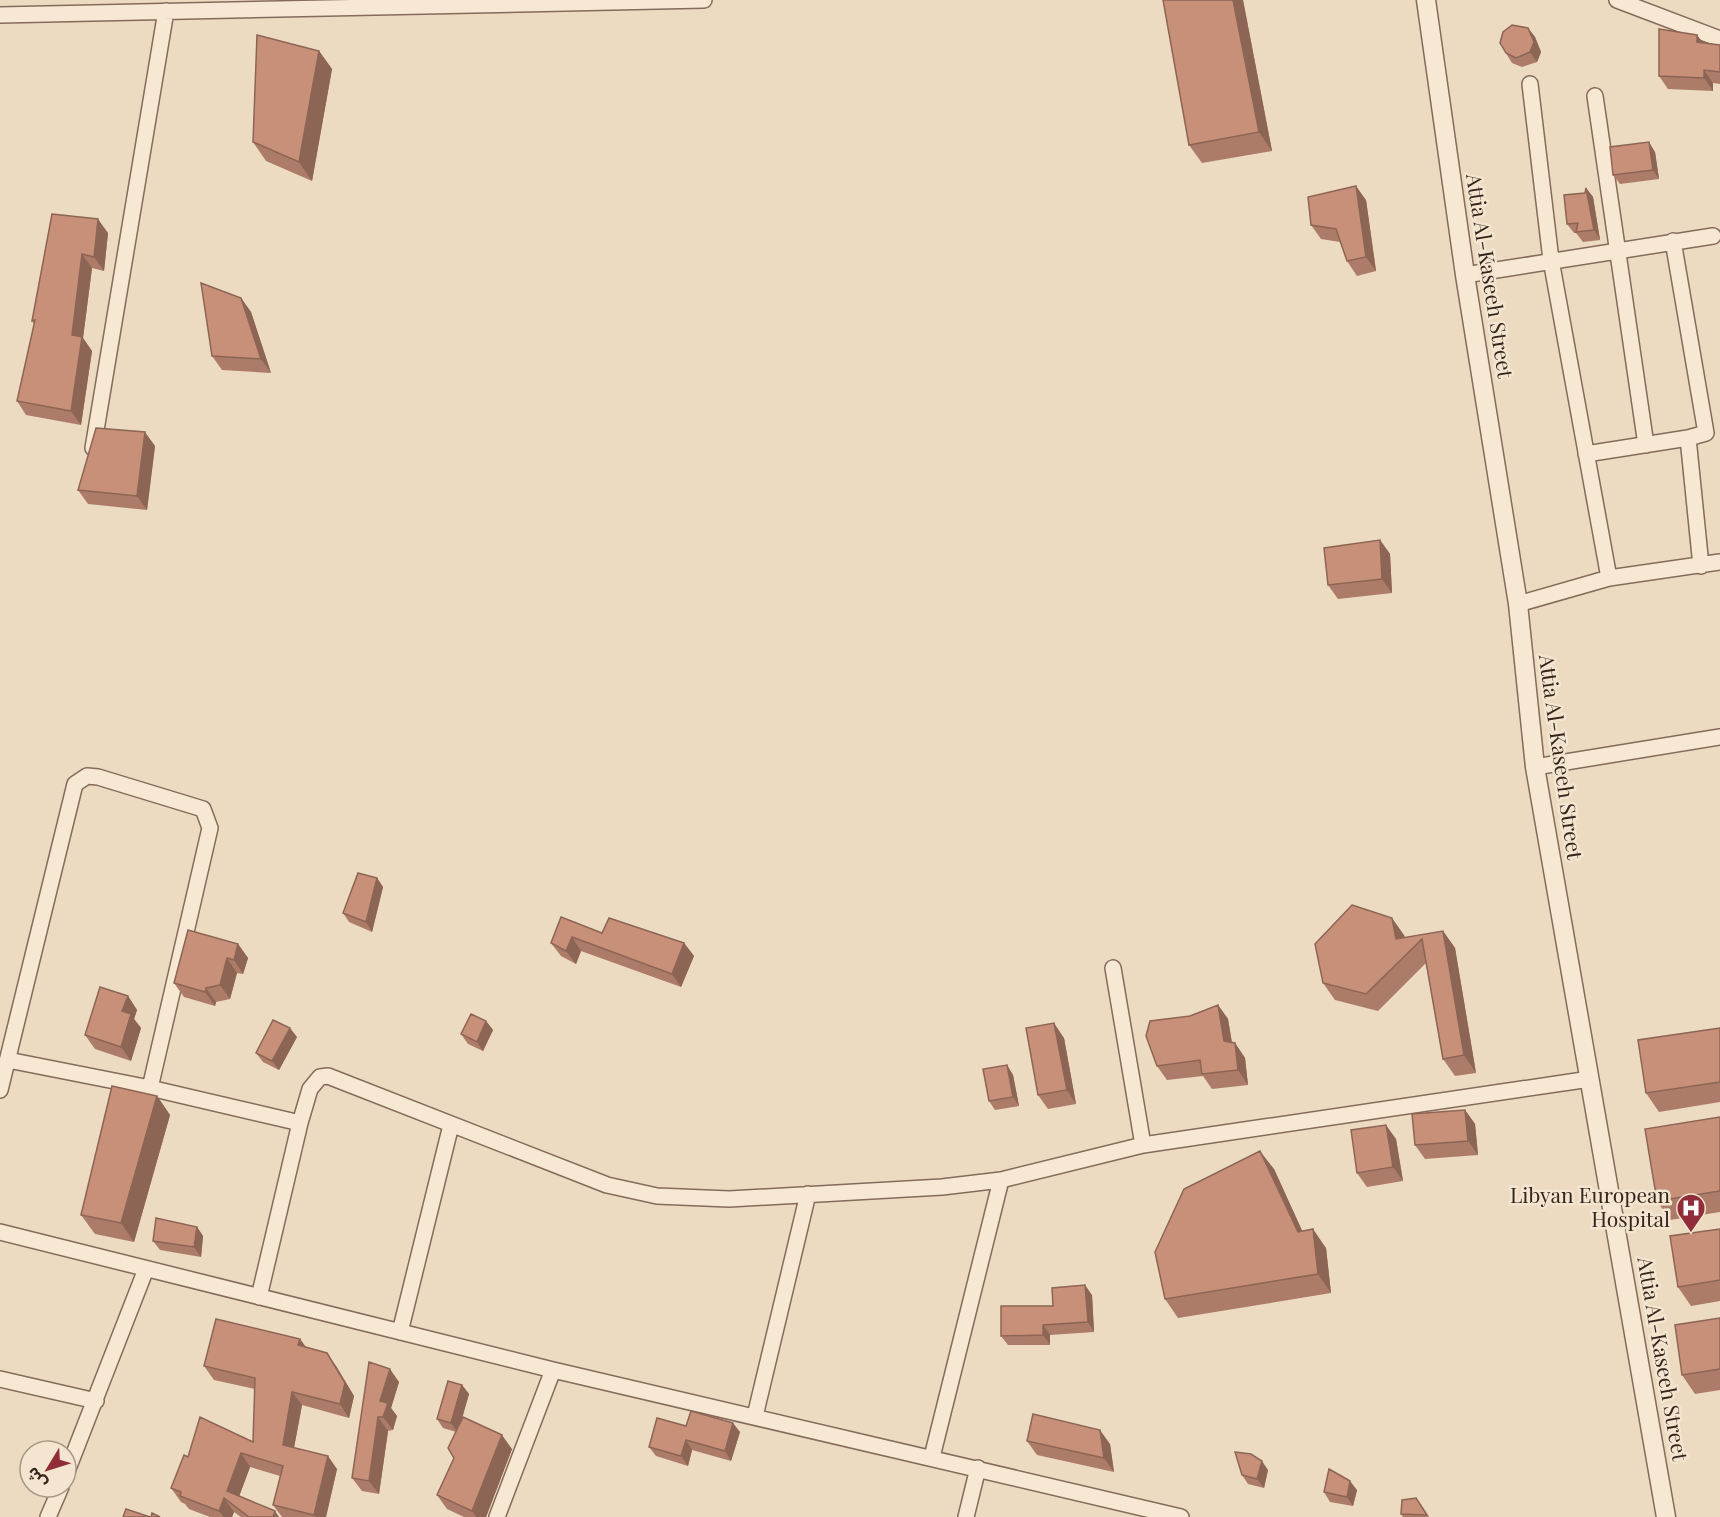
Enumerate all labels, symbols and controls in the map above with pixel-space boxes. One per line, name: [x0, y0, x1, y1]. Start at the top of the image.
street label: Attia Al-Kaseeh Street: [1461, 170, 1521, 380]
street label: Attia Al-Kaseeh Street: [1534, 651, 1590, 862]
place label: Libyan European Hospital: [1510, 1180, 1670, 1232]
hospital icon: Libyan European Hospital: [1675, 1192, 1707, 1234]
street label: Attia Al-Kaseeh Street: [1632, 1253, 1696, 1463]
north arrow: [18, 1439, 78, 1499]
text: ش: [21, 1463, 51, 1494]

